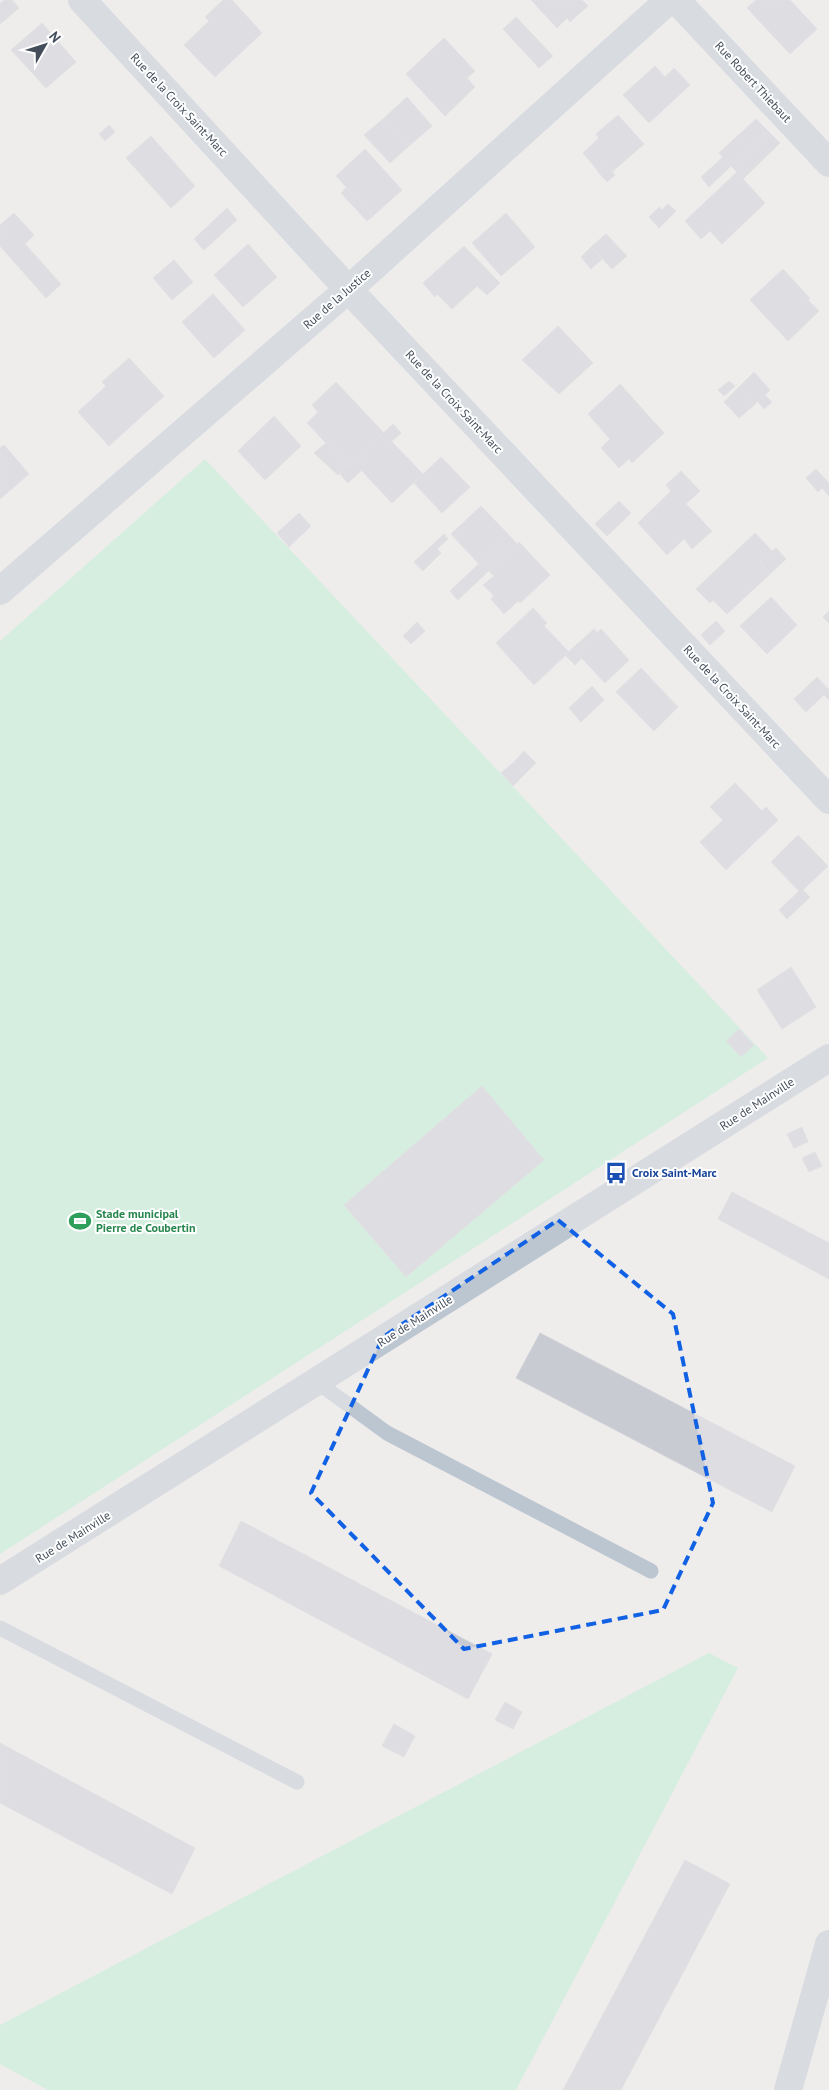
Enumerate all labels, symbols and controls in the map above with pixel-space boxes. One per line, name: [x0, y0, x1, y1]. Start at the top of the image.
north arrow: [20, 20, 70, 70]
text: N: [45, 28, 65, 46]
street label: Rue Robert Thiebaut: [712, 38, 795, 125]
street label: Rue de la Croix Saint-Marc: [128, 50, 232, 160]
street label: Rue de la Justice: [300, 265, 374, 332]
street label: Rue de la Croix Saint-Marc: [403, 347, 507, 457]
street label: Rue de la Croix Saint-Marc: [681, 642, 785, 752]
street label: Rue de Mainville: [717, 1074, 797, 1133]
bus stop icon: Croix Saint-Marc: [603, 1160, 629, 1186]
place label: Croix Saint-Marc: [632, 1165, 717, 1180]
place label: Stade municipal Pierre de Coubertin: [96, 1206, 195, 1235]
sports icon: Stade municipal Pierre de Coubertin: [67, 1208, 93, 1234]
street label: Rue de Mainville: [374, 1291, 455, 1350]
street label: Rue de Mainville: [32, 1507, 113, 1566]

